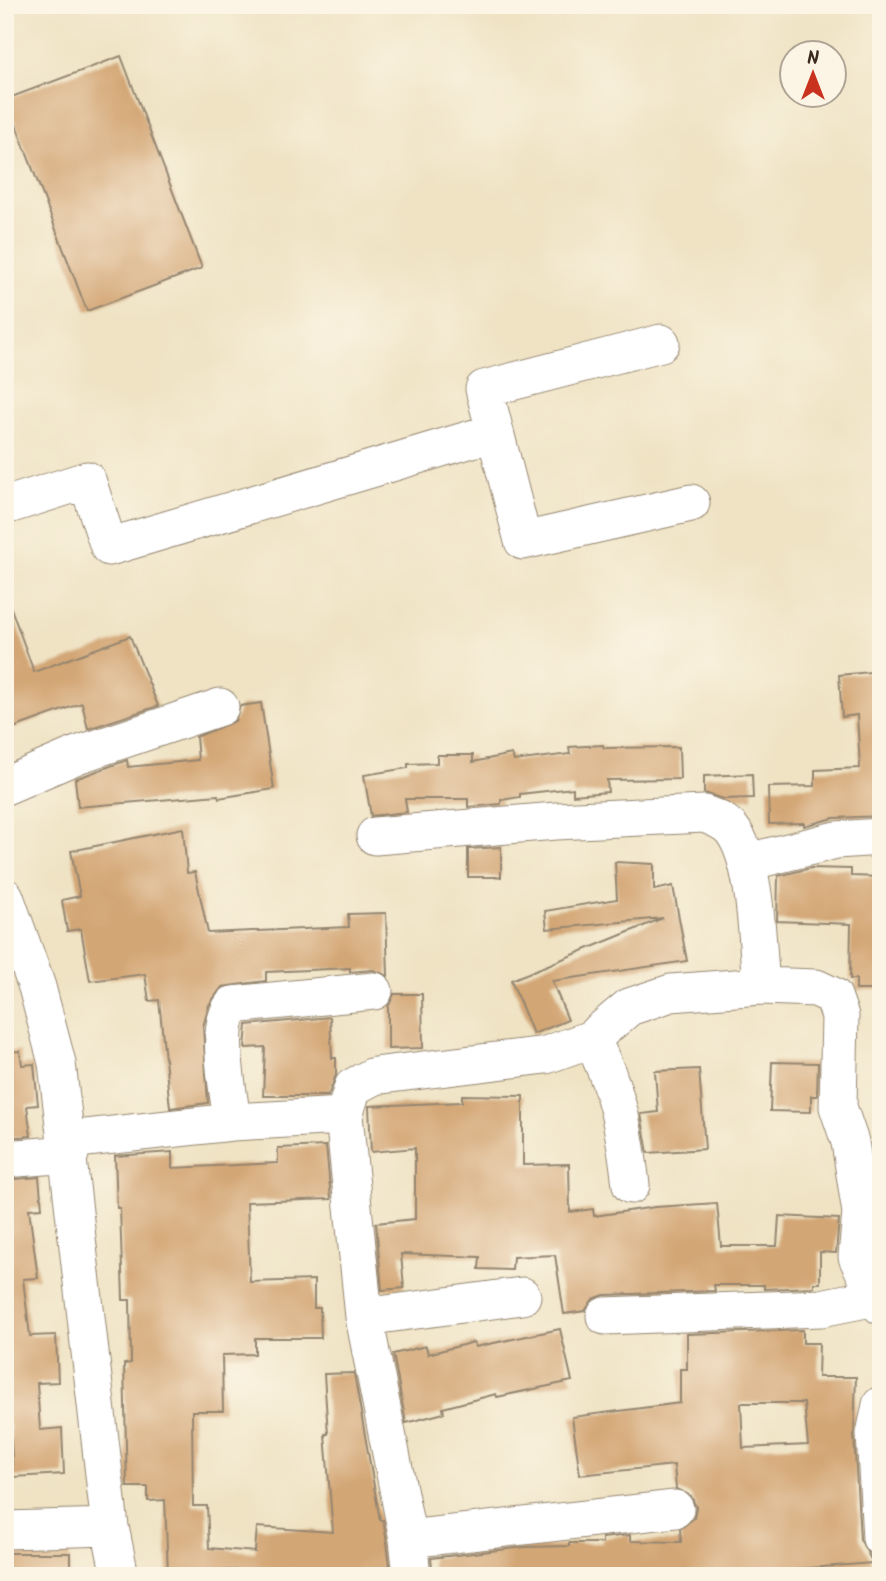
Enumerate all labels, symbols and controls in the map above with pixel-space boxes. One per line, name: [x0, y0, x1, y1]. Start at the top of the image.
north arrow: [778, 38, 848, 108]
text: N: [807, 44, 819, 74]

